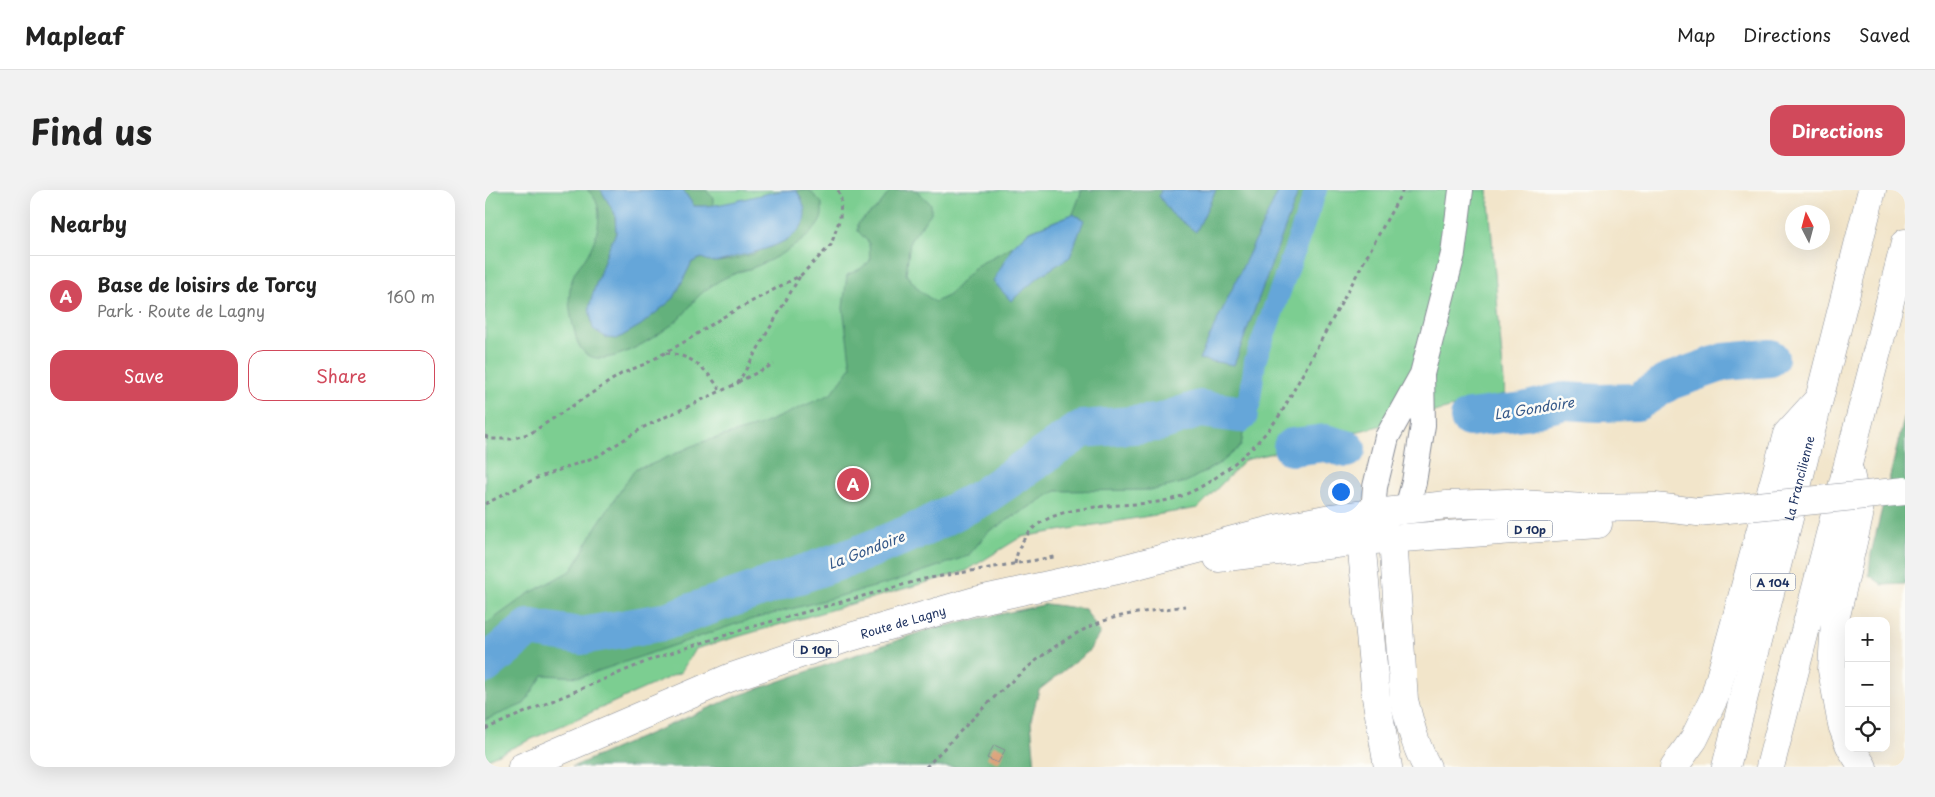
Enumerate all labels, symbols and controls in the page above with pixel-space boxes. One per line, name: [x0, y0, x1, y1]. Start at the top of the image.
text: Mapleaf: [25, 17, 124, 53]
text: Map: [1677, 21, 1715, 48]
text: Directions: [1743, 21, 1831, 48]
text: Saved: [1859, 21, 1910, 48]
text: Find us: [30, 104, 152, 157]
button: Directions: [1770, 105, 1905, 156]
north arrow: [1785, 205, 1830, 250]
text: Nearby: [50, 207, 127, 239]
text: Base de loisirs de Torcy: [97, 270, 317, 298]
text: A: [60, 284, 72, 308]
text: 160 m: [387, 284, 435, 308]
text: Park · Route de Lagny: [97, 298, 265, 322]
button: Save: [50, 350, 238, 401]
button: Share: [248, 350, 435, 401]
water label: La Gondoire: [1493, 391, 1577, 425]
street label: La Francilienne: [1780, 433, 1819, 522]
pin: A: [837, 465, 869, 503]
your location: [1328, 479, 1354, 505]
road number: D 10p: [1507, 520, 1553, 538]
water label: La Gondoire: [825, 525, 909, 574]
road number: A 104: [1751, 574, 1795, 591]
street label: Route de Lagny: [858, 601, 948, 643]
map controls: [1845, 617, 1890, 752]
button: +: [1845, 617, 1890, 662]
road number: D 10p: [793, 640, 839, 658]
button: −: [1845, 662, 1890, 707]
button: locate: [1845, 707, 1890, 752]

